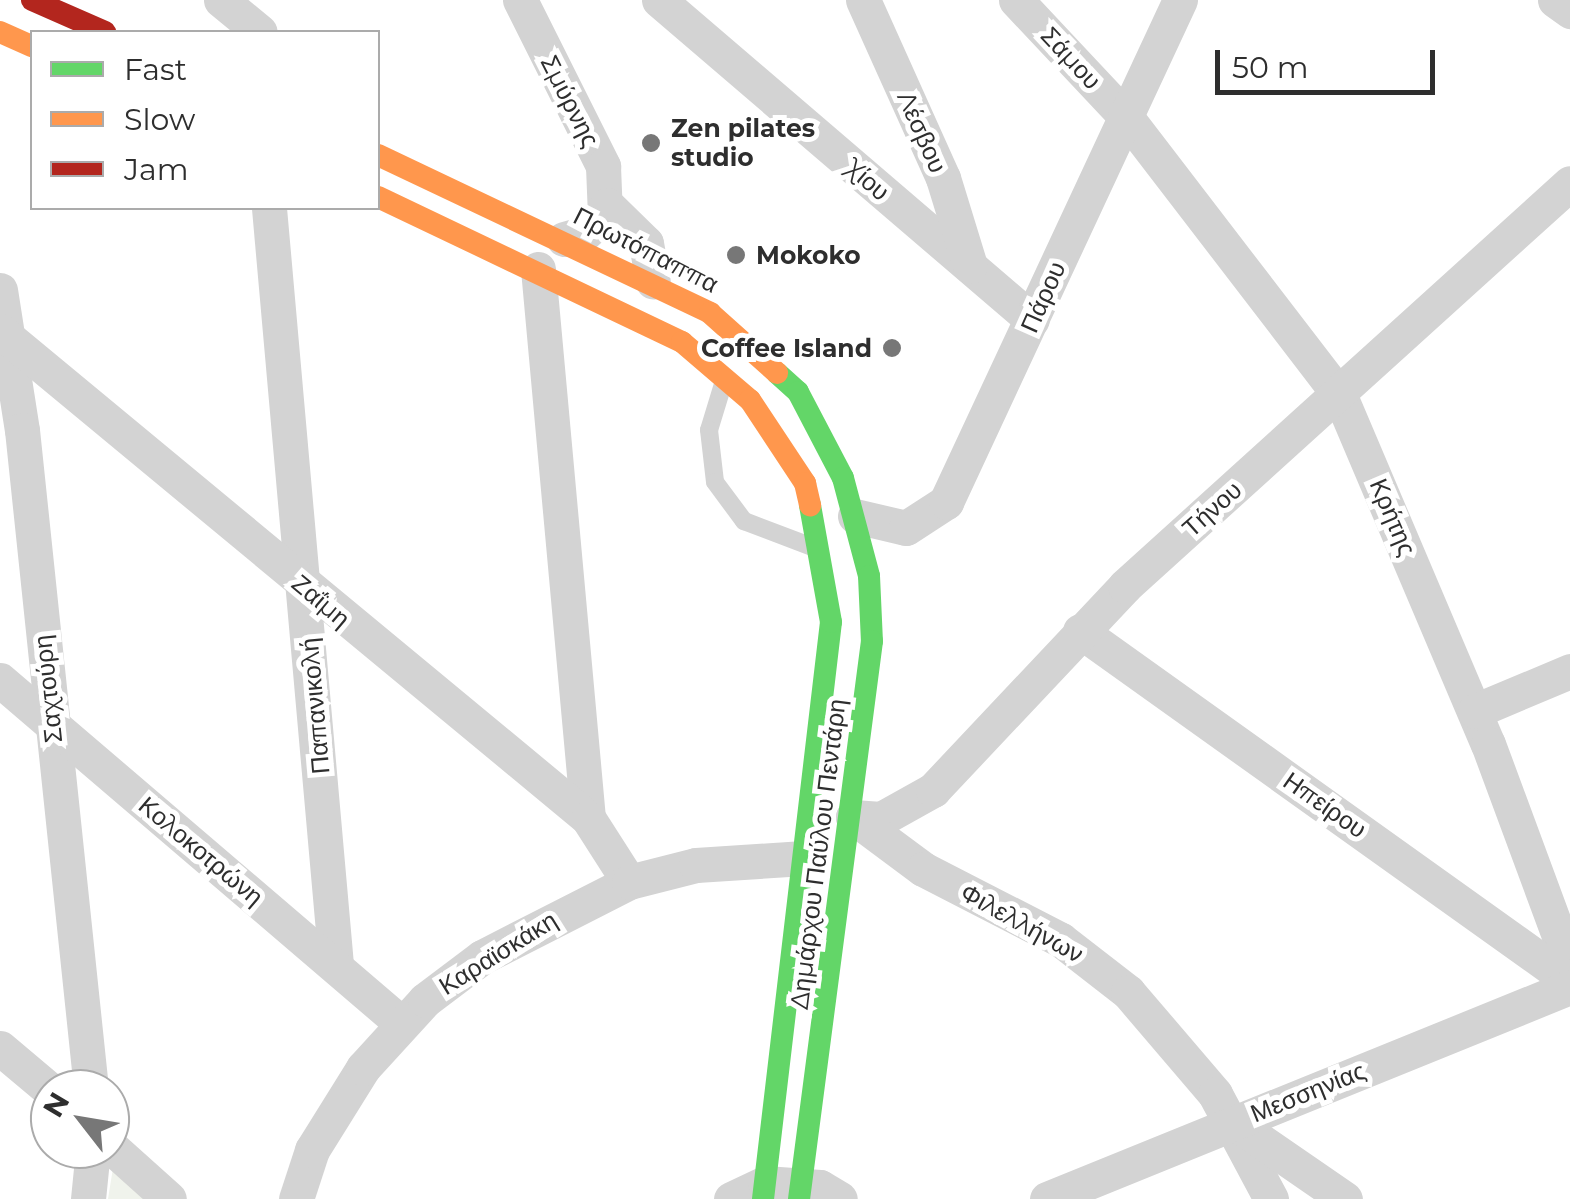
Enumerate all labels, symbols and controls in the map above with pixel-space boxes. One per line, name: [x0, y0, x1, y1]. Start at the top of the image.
street label: Σάμου: [1035, 21, 1107, 95]
legend: [30, 30, 380, 210]
scale bar: [1220, 30, 1440, 92]
text: 50 m: [1232, 49, 1309, 86]
street label: Σμύρνης: [534, 50, 606, 152]
text: Fast: [124, 51, 187, 88]
street label: Λέσβου: [891, 87, 953, 177]
text: Slow: [124, 101, 195, 138]
place label: Zen pilates studio: [671, 114, 815, 173]
marker: Zen pilates studio: [640, 132, 662, 154]
text: Jam: [124, 151, 189, 188]
street label: Χίου: [840, 153, 896, 207]
street label: Πρωτόπαππα: [569, 201, 723, 299]
place label: Mokoko: [756, 240, 861, 270]
marker: Mokoko: [725, 244, 747, 266]
street label: Πάρου: [1014, 257, 1072, 337]
place label: Coffee Island: [701, 333, 872, 363]
marker: Coffee Island: [881, 337, 903, 359]
street label: Κρήτης: [1363, 474, 1423, 560]
street label: Τήνου: [1176, 475, 1248, 543]
street label: Ζαΐμη: [286, 568, 356, 634]
street label: Σαχτούρη: [27, 633, 69, 745]
street label: Παπανικολή: [294, 637, 336, 775]
street label: Δημάρχου Παύλου Πεντάρη: [784, 697, 852, 1011]
street label: Ηπείρου: [1278, 766, 1372, 844]
street label: Κολοκοτρώνη: [133, 790, 269, 912]
street label: Φιλελλήνων: [955, 877, 1089, 969]
street label: Καραϊσκάκη: [433, 905, 563, 1001]
street label: Μεσσηνίας: [1246, 1055, 1370, 1129]
north arrow: [30, 1069, 130, 1169]
text: N: [36, 1086, 76, 1123]

